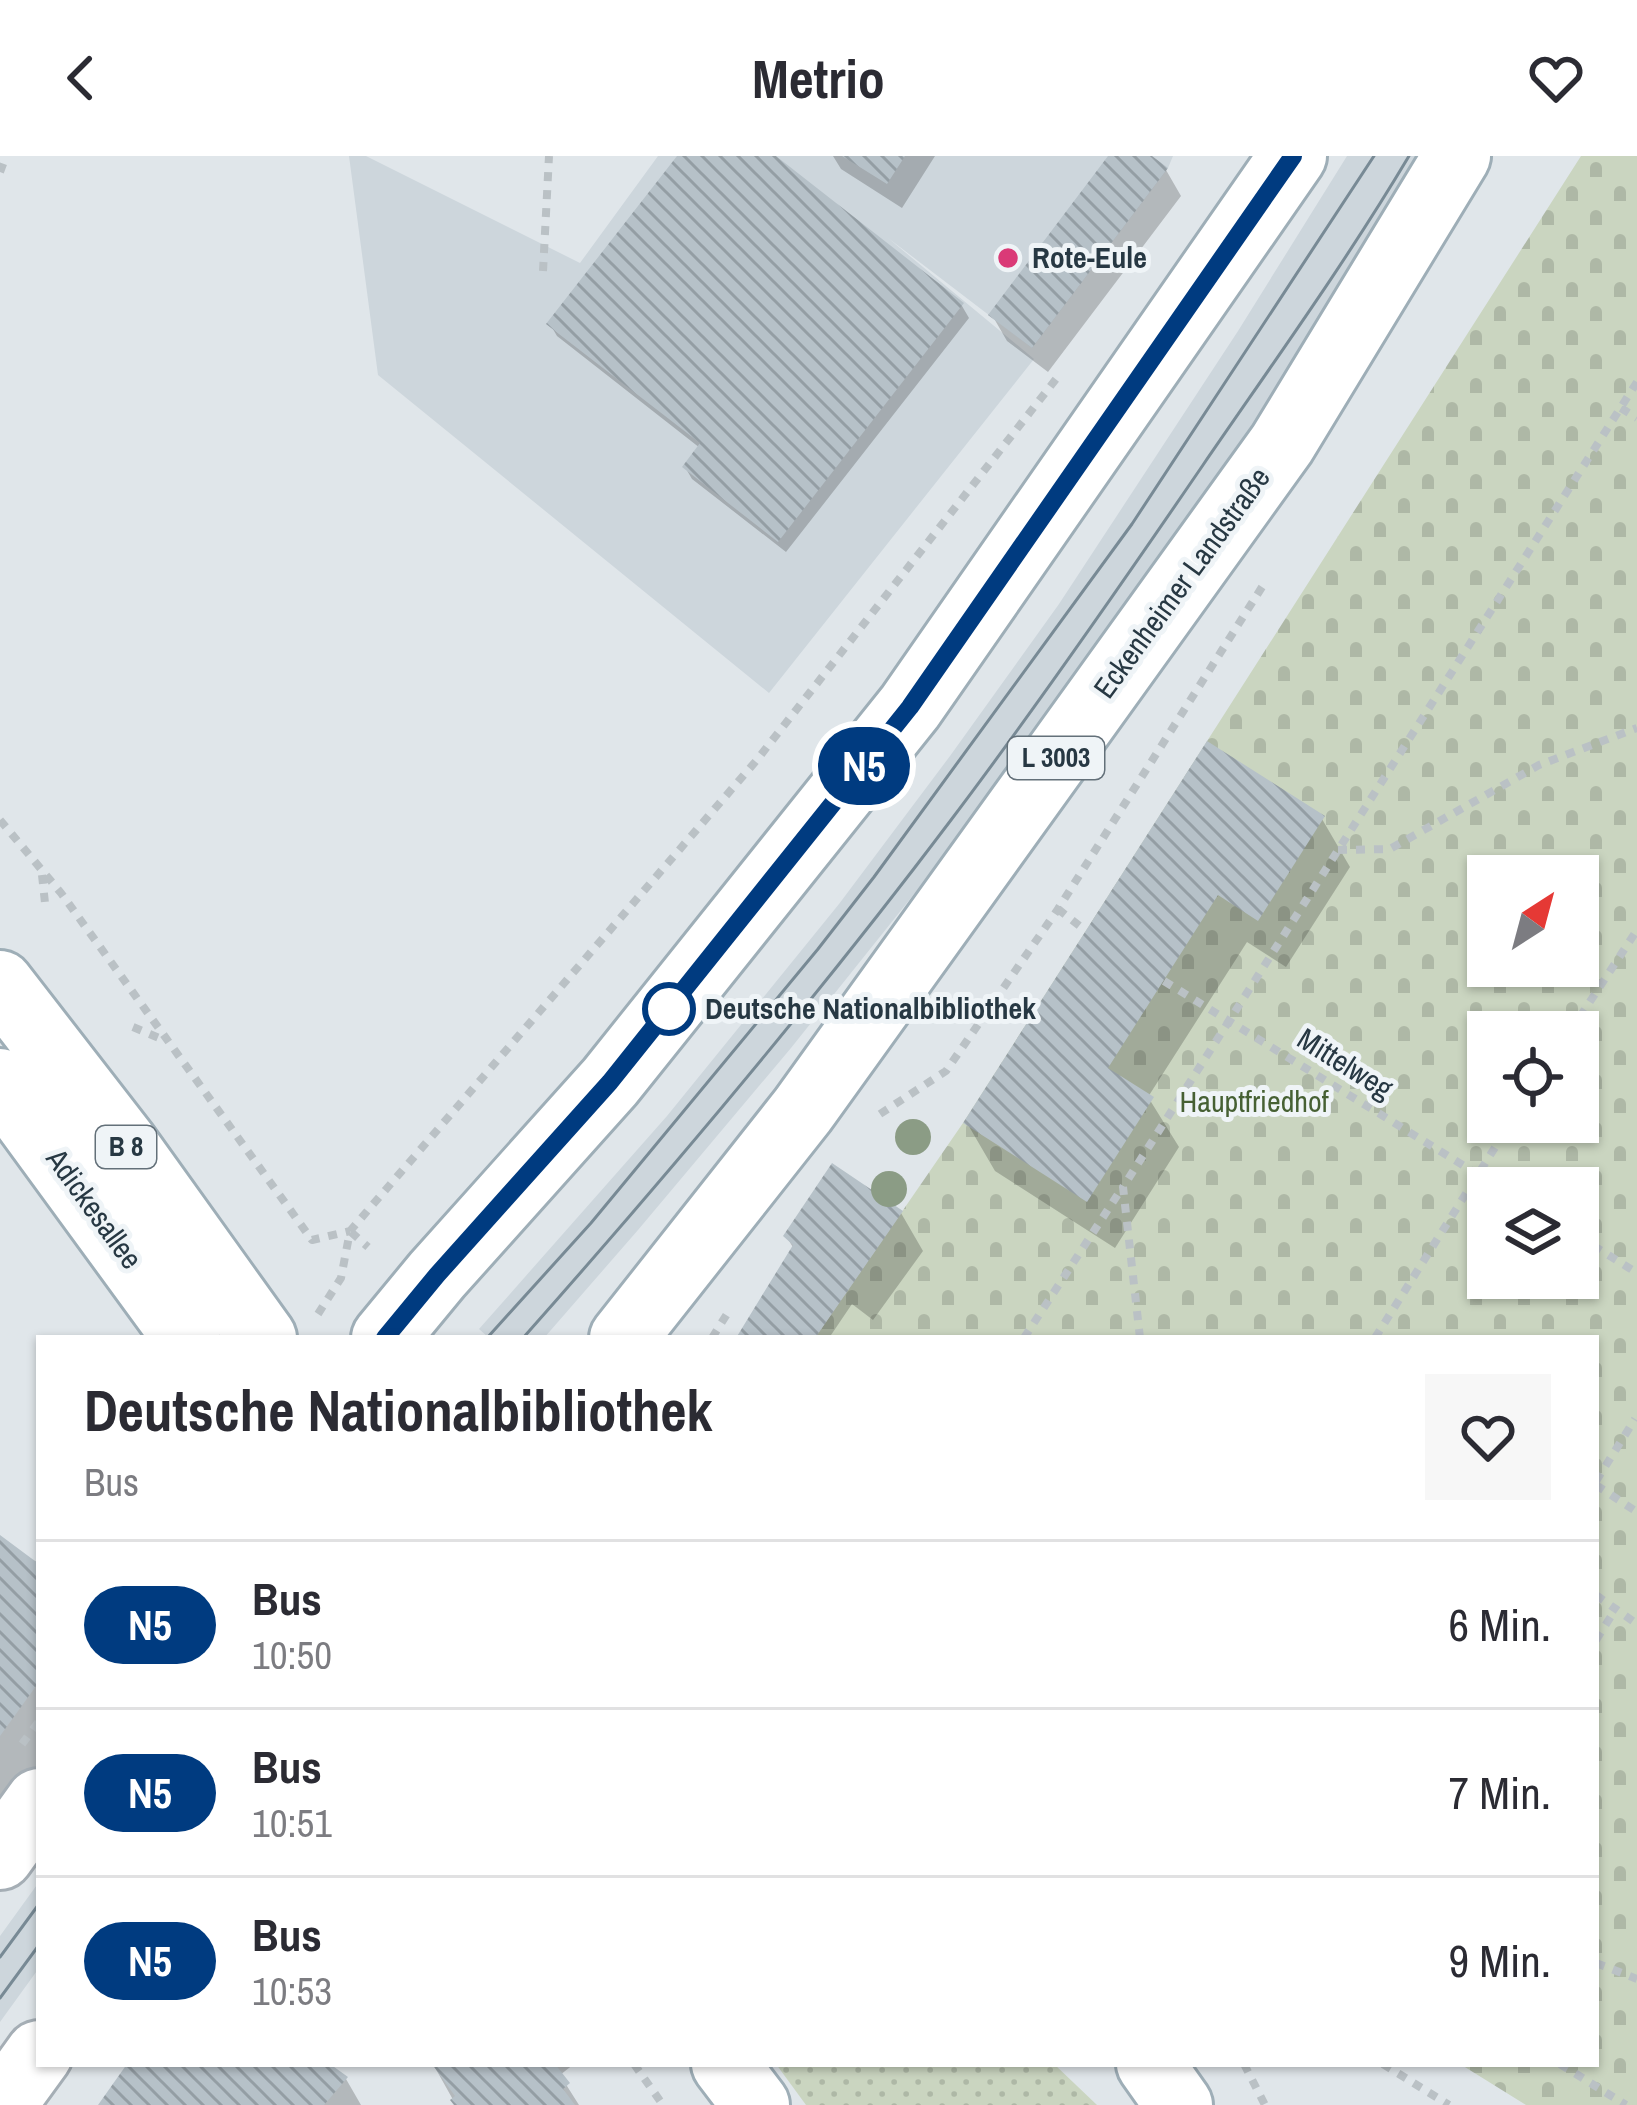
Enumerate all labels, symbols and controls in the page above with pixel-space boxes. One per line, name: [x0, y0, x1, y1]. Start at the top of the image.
text: Metrio: [752, 42, 885, 115]
icon: back: [48, 45, 114, 111]
icon: heart: [1523, 45, 1589, 111]
place label: Rote-Eule: [1032, 237, 1147, 277]
marker: Rote-Eule: [995, 245, 1021, 271]
street label: Eckenheimer Landstraße: [1084, 459, 1279, 706]
line badge: N5: [810, 727, 918, 805]
road number: L 3003: [1008, 737, 1104, 779]
text: N5: [842, 738, 886, 794]
north arrow: [1467, 855, 1599, 987]
map controls: [1467, 855, 1599, 1299]
marker: Deutsche Nationalbibliothek: [644, 984, 694, 1034]
place label: Deutsche Nationalbibliothek: [705, 988, 1036, 1028]
button: locate: [1467, 1011, 1599, 1143]
street label: Mittelweg: [1290, 1018, 1401, 1108]
park label: Hauptfriedhof: [1179, 1081, 1329, 1121]
road number: B 8: [96, 1126, 156, 1168]
street label: Adickesallee: [37, 1139, 152, 1277]
button: layers: [1467, 1167, 1599, 1299]
text: Deutsche Nationalbibliothek: [84, 1372, 713, 1449]
button: heart: [1425, 1374, 1551, 1500]
text: Bus: [84, 1456, 139, 1508]
text: Bus: [252, 1568, 322, 1629]
text: 6 Min.: [1448, 1594, 1551, 1655]
text: N5: [128, 1597, 172, 1653]
text: 10:50: [252, 1629, 332, 1681]
text: Bus: [252, 1736, 322, 1797]
text: 7 Min.: [1448, 1762, 1551, 1823]
text: N5: [128, 1765, 172, 1821]
text: 10:51: [252, 1797, 332, 1849]
text: Bus: [252, 1904, 322, 1965]
text: 9 Min.: [1448, 1930, 1551, 1991]
text: N5: [128, 1933, 172, 1989]
text: 10:53: [252, 1965, 332, 2017]

